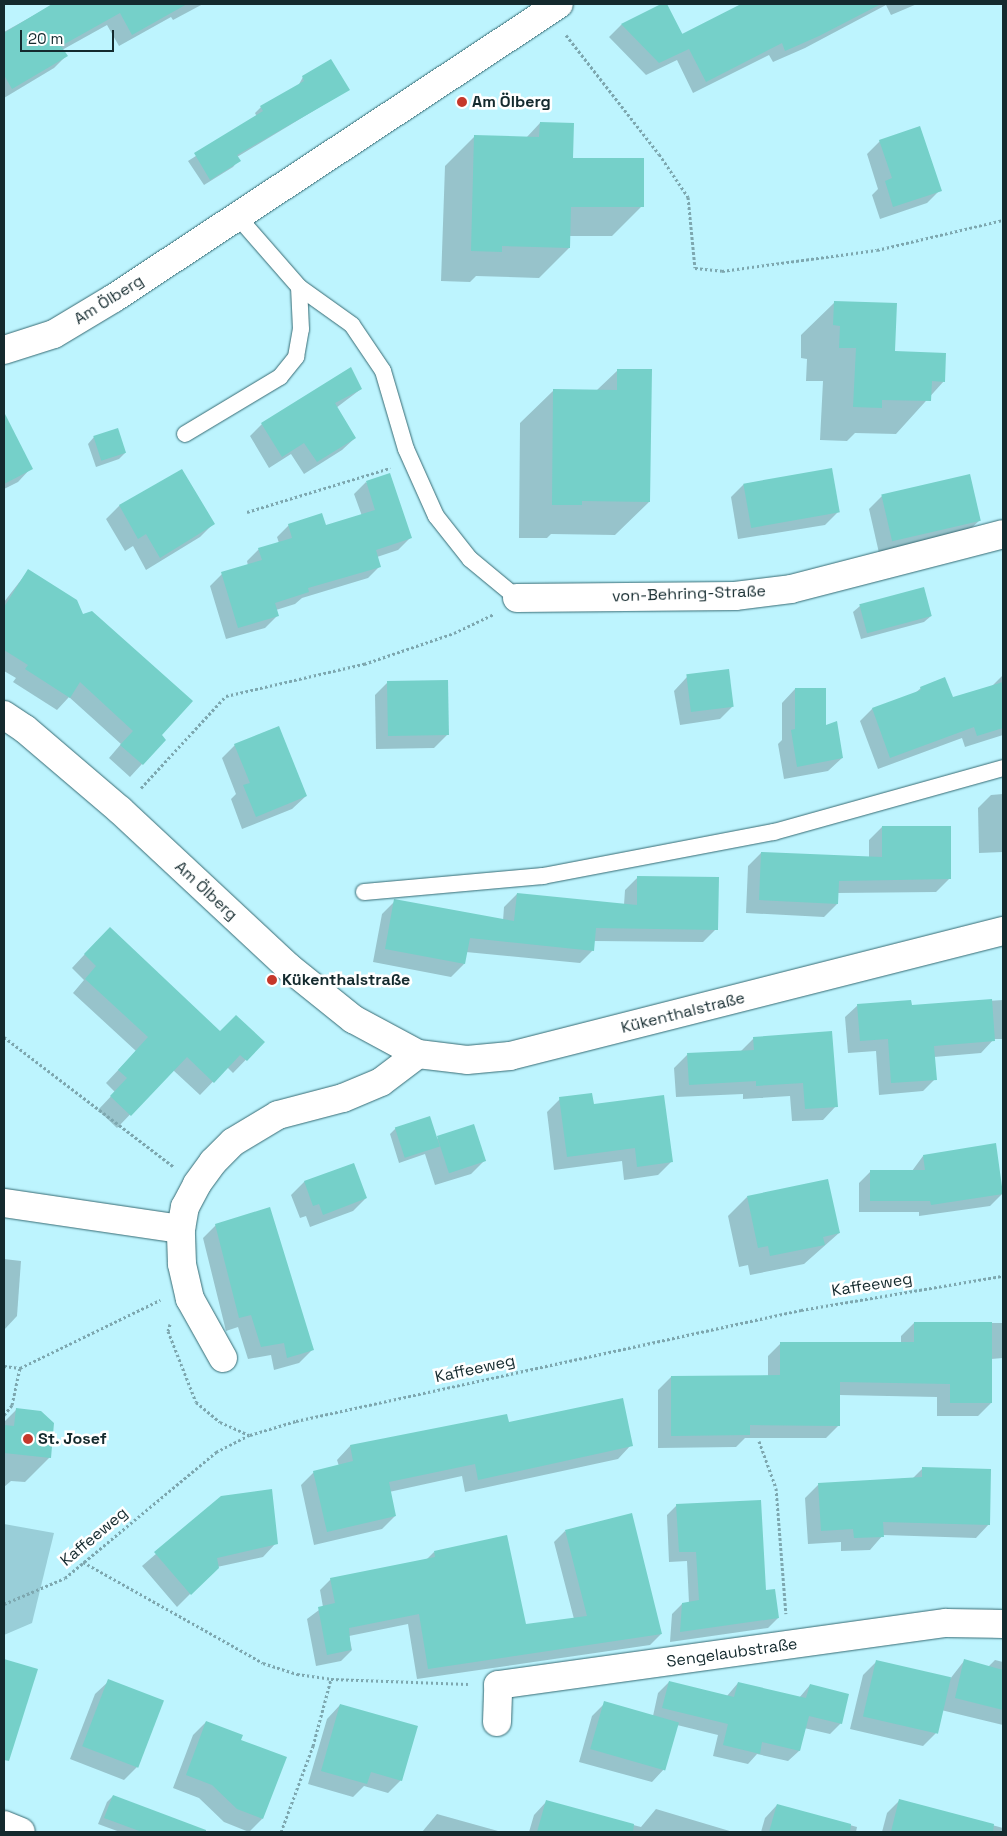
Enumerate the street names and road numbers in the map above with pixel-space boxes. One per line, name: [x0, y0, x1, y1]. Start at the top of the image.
street label: Am Ölberg: [71, 271, 147, 329]
street label: von-Behring-Straße: [612, 582, 766, 606]
street label: Am Ölberg: [171, 857, 241, 925]
street label: Kükenthalstraße: [619, 988, 747, 1038]
street label: Kaffeeweg: [830, 1269, 914, 1301]
street label: Kaffeeweg: [433, 1351, 517, 1387]
street label: Kaffeeweg: [57, 1503, 131, 1571]
street label: Sengelaubstraße: [665, 1634, 799, 1672]

